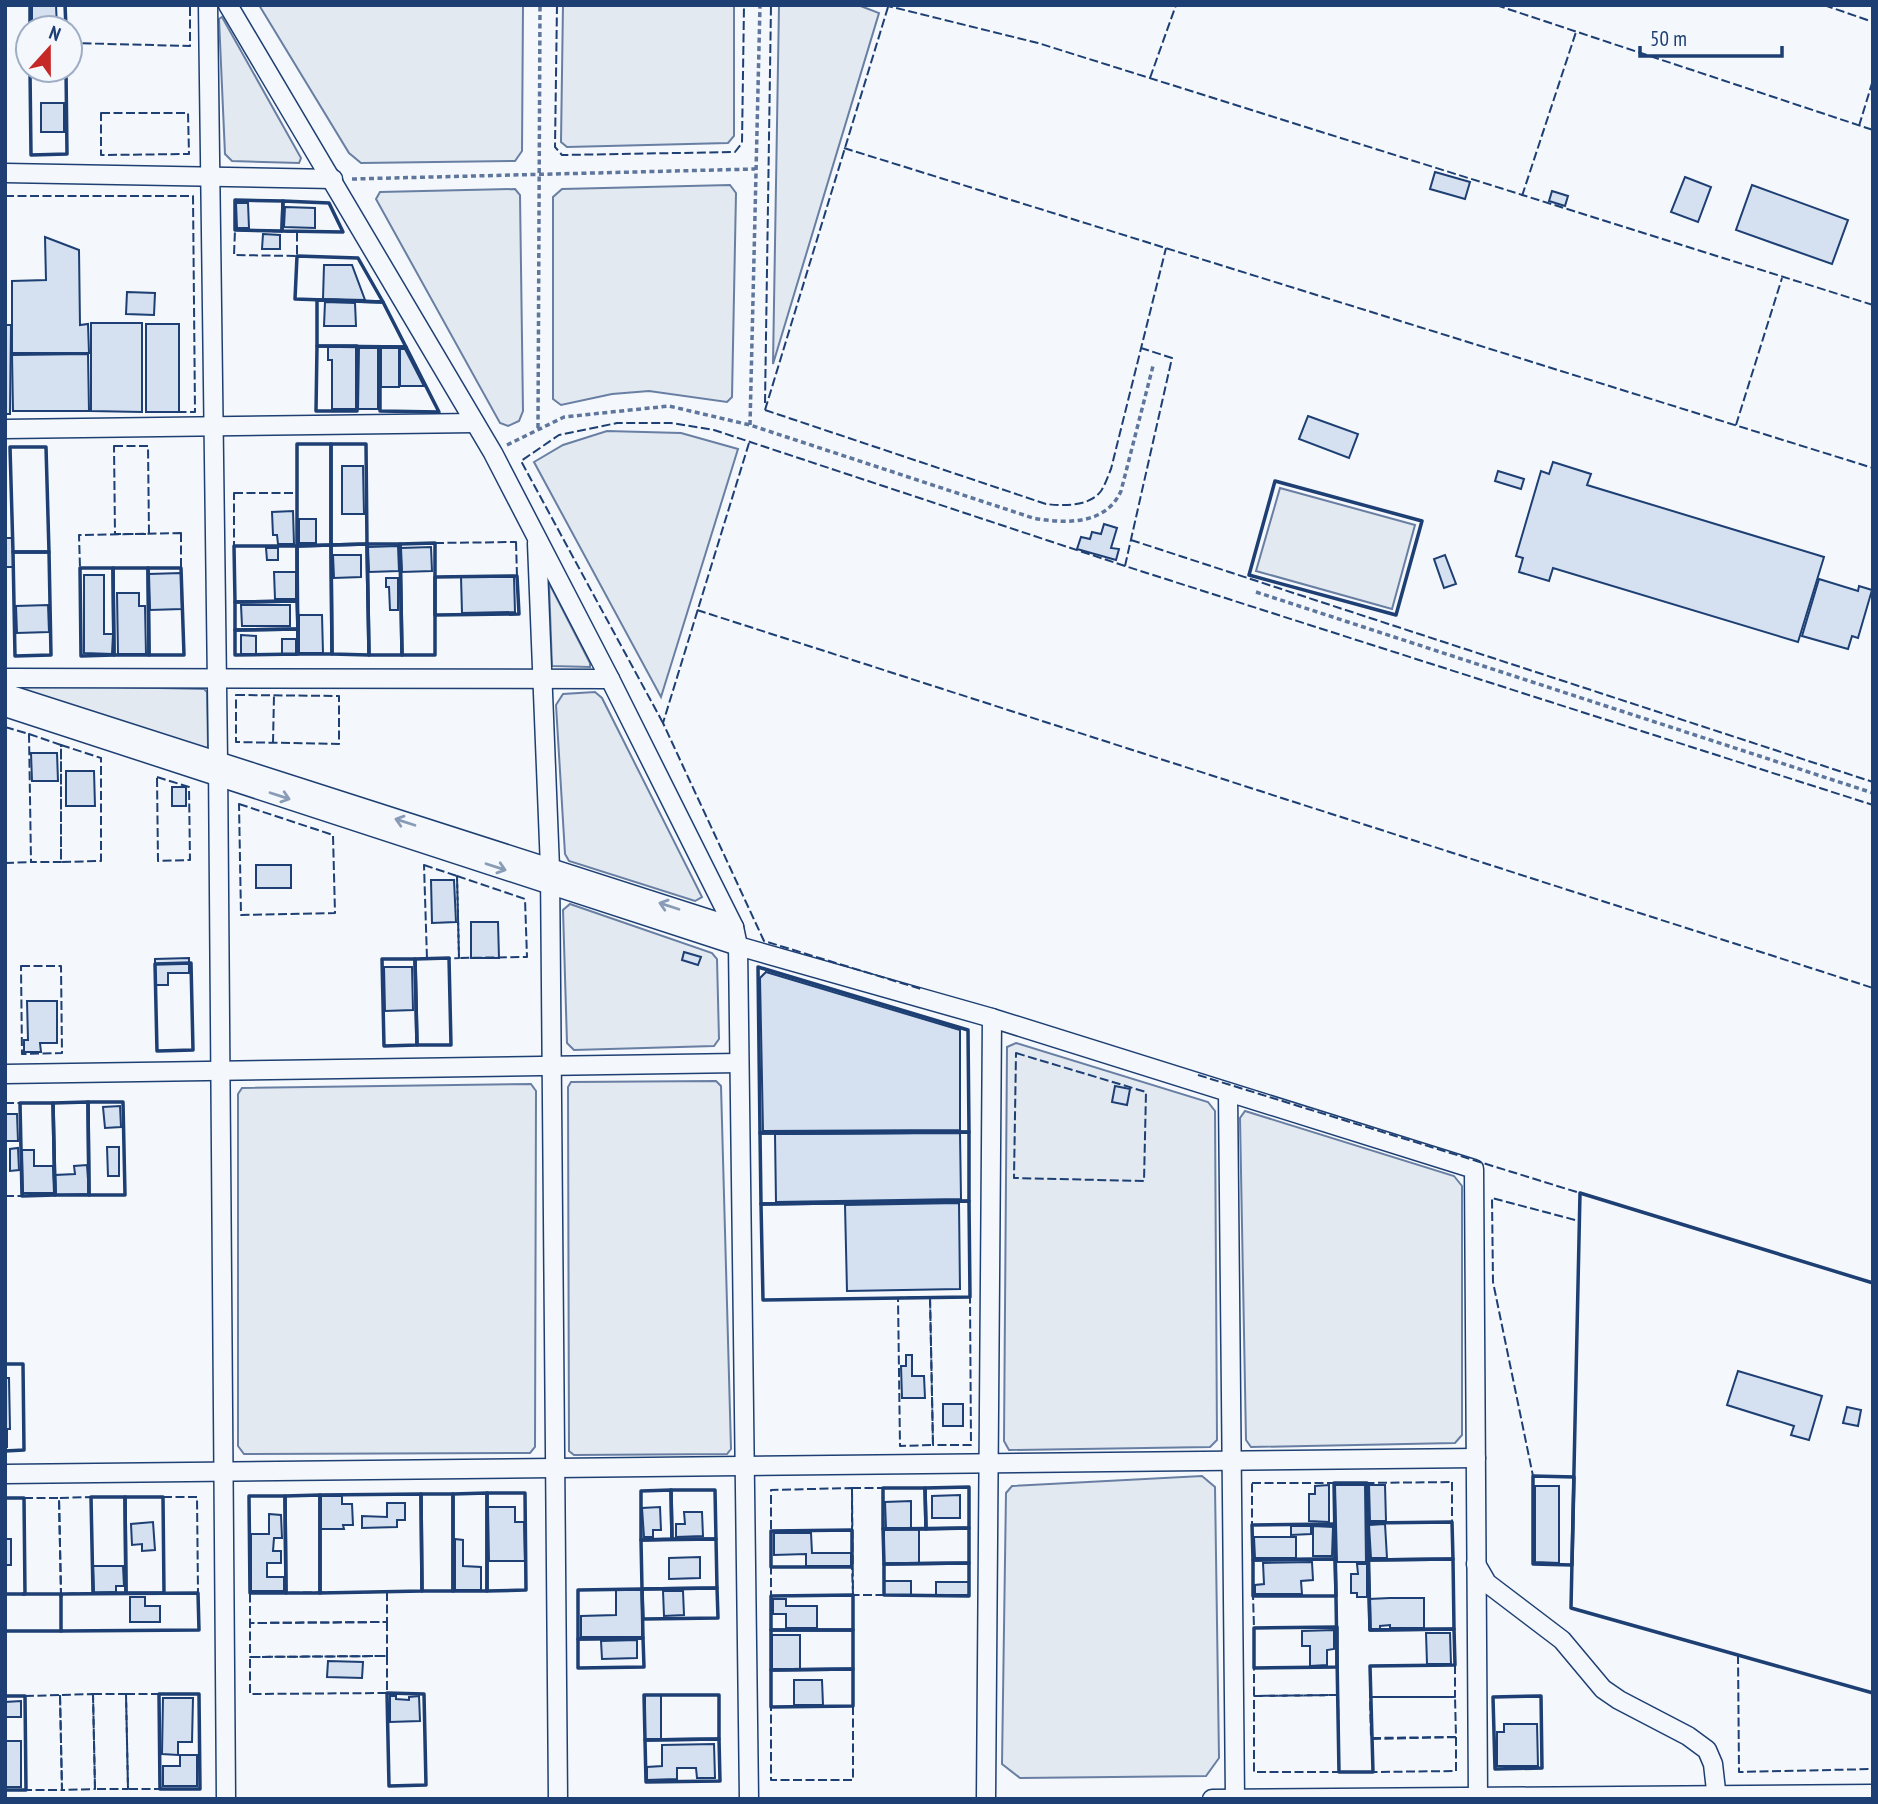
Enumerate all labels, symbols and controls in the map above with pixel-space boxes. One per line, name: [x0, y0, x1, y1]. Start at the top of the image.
north arrow: [14, 14, 84, 84]
scale bar: [1640, 14, 1782, 58]
text: N: [46, 20, 64, 46]
text: 50 m: [1650, 25, 1687, 52]
one-way arrow: [268, 791, 290, 803]
one-way arrow: [395, 814, 417, 827]
one-way arrow: [485, 861, 507, 874]
one-way arrow: [658, 899, 680, 911]

